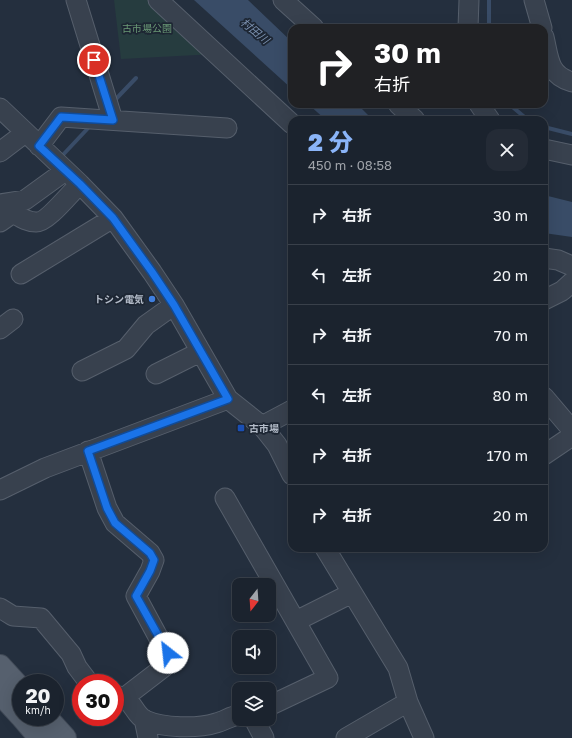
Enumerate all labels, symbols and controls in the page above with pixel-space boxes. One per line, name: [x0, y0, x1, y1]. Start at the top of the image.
water label: 村田川: [239, 15, 273, 47]
park label: 古市場公園: [122, 22, 172, 34]
text: 30 m: [374, 36, 441, 69]
icon: right: [308, 40, 360, 92]
pin: [77, 43, 111, 77]
icon: arrive: [83, 49, 105, 71]
text: 右折: [374, 73, 410, 95]
text: 2 分: [308, 127, 353, 156]
button: close: [486, 129, 528, 171]
text: 450 m · 08:58: [308, 157, 392, 173]
icon: right: [308, 204, 330, 226]
text: 右折: [342, 206, 372, 224]
text: 30 m: [493, 206, 528, 224]
icon: left: [308, 264, 330, 286]
text: 左折: [342, 266, 372, 284]
text: 20 m: [493, 266, 528, 284]
place label: トシン電気: [94, 293, 144, 305]
marker: トシン電気: [147, 294, 157, 304]
icon: right: [308, 324, 330, 346]
text: 右折: [342, 326, 372, 344]
text: 70 m: [494, 326, 528, 344]
icon: left: [308, 384, 330, 406]
text: 左折: [342, 386, 372, 404]
text: 80 m: [493, 386, 528, 404]
place label: 古市場: [249, 422, 279, 434]
marker: 古市場: [236, 423, 246, 433]
icon: right: [308, 444, 330, 466]
text: 右折: [342, 446, 372, 464]
text: 170 m: [486, 446, 528, 464]
icon: right: [308, 504, 330, 526]
text: 右折: [342, 506, 372, 524]
text: 20 m: [493, 506, 528, 524]
north arrow: [232, 578, 276, 622]
map controls: [232, 578, 276, 726]
button: sound: [232, 630, 276, 674]
position arrow: [147, 632, 189, 674]
speed limit sign: 30: [72, 674, 124, 726]
button: layers: [232, 682, 276, 726]
text: 20: [25, 683, 51, 707]
text: km/h: [25, 704, 51, 716]

